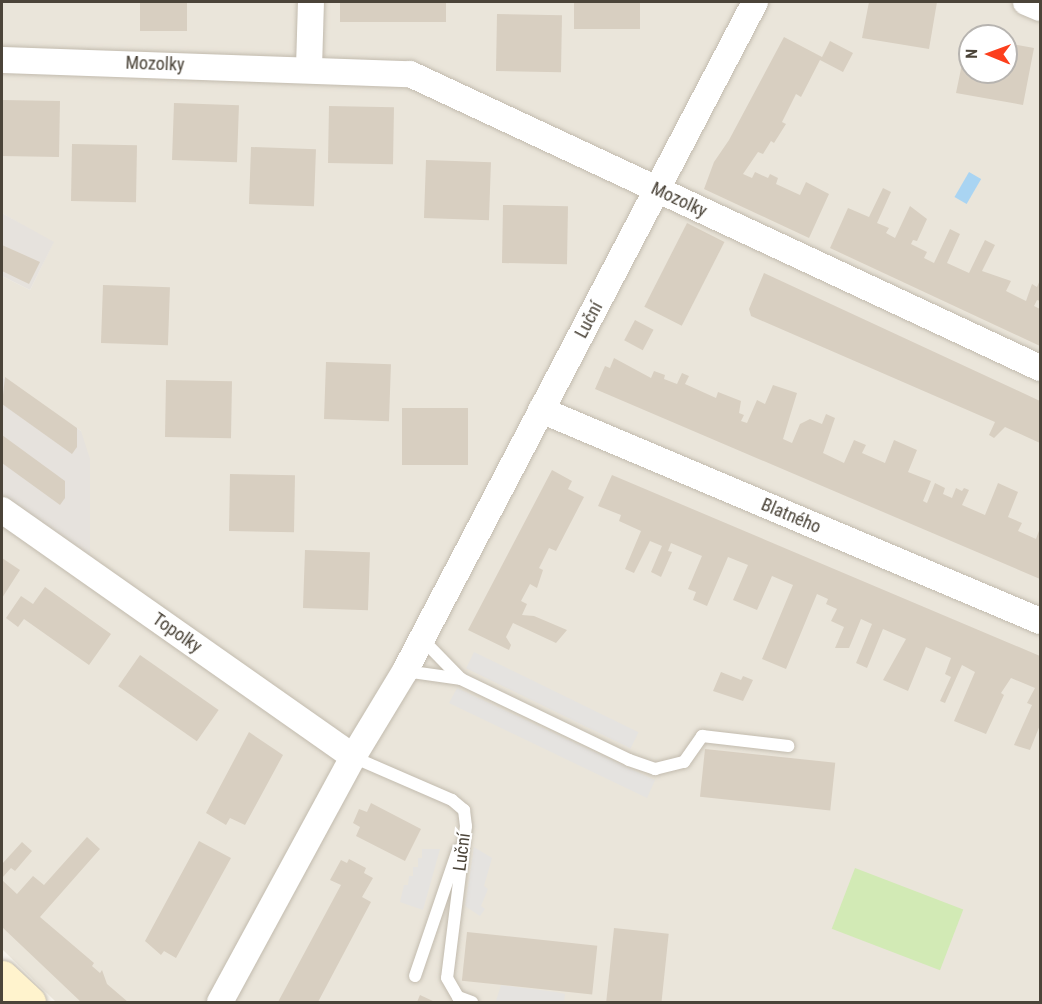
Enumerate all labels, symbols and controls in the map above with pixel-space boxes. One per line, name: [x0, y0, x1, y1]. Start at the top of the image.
north arrow: [958, 24, 1018, 84]
text: N: [962, 49, 981, 59]
street label: Mozolky: [125, 52, 185, 76]
street label: Mozolky: [648, 178, 710, 222]
street label: Luční: [571, 298, 607, 342]
street label: Blatného: [758, 494, 824, 538]
street label: Topolky: [148, 608, 206, 658]
street label: Luční: [449, 832, 475, 872]

